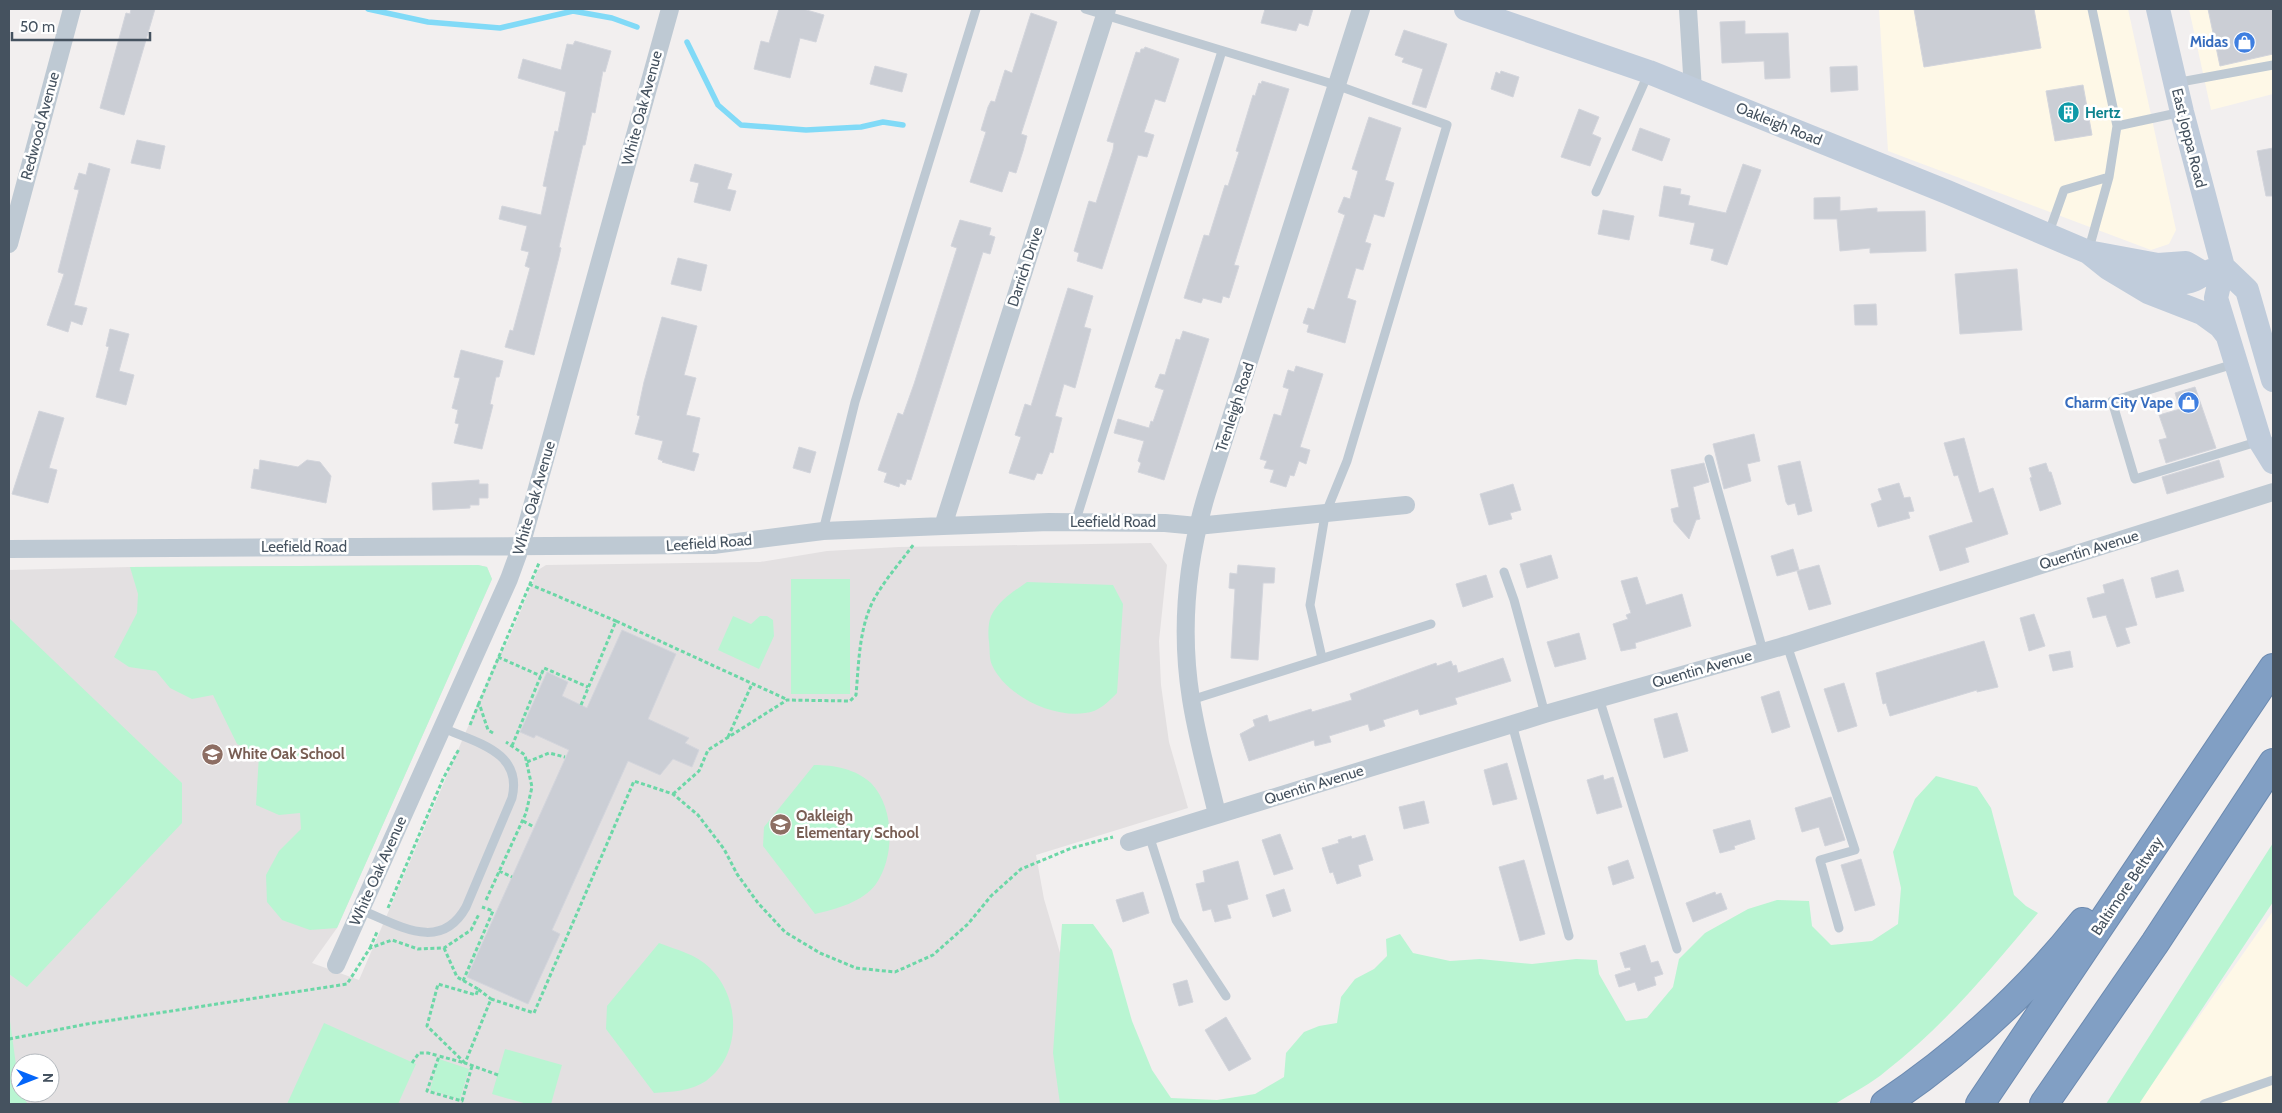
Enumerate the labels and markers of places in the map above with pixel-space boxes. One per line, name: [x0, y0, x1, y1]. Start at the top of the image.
shop icon: Midas: [2232, 30, 2256, 54]
place label: Midas: [2190, 33, 2228, 51]
building icon: Hertz: [2057, 101, 2081, 125]
place label: Hertz: [2085, 104, 2121, 122]
shop icon: Charm City Vape: [2177, 391, 2201, 415]
place label: Charm City Vape: [2065, 394, 2173, 412]
school or university icon: White Oak School: [200, 742, 224, 766]
place label: White Oak School: [228, 745, 345, 763]
place label: Oakleigh Elementary School: [796, 807, 919, 842]
school or university icon: Oakleigh Elementary School: [768, 813, 792, 837]

